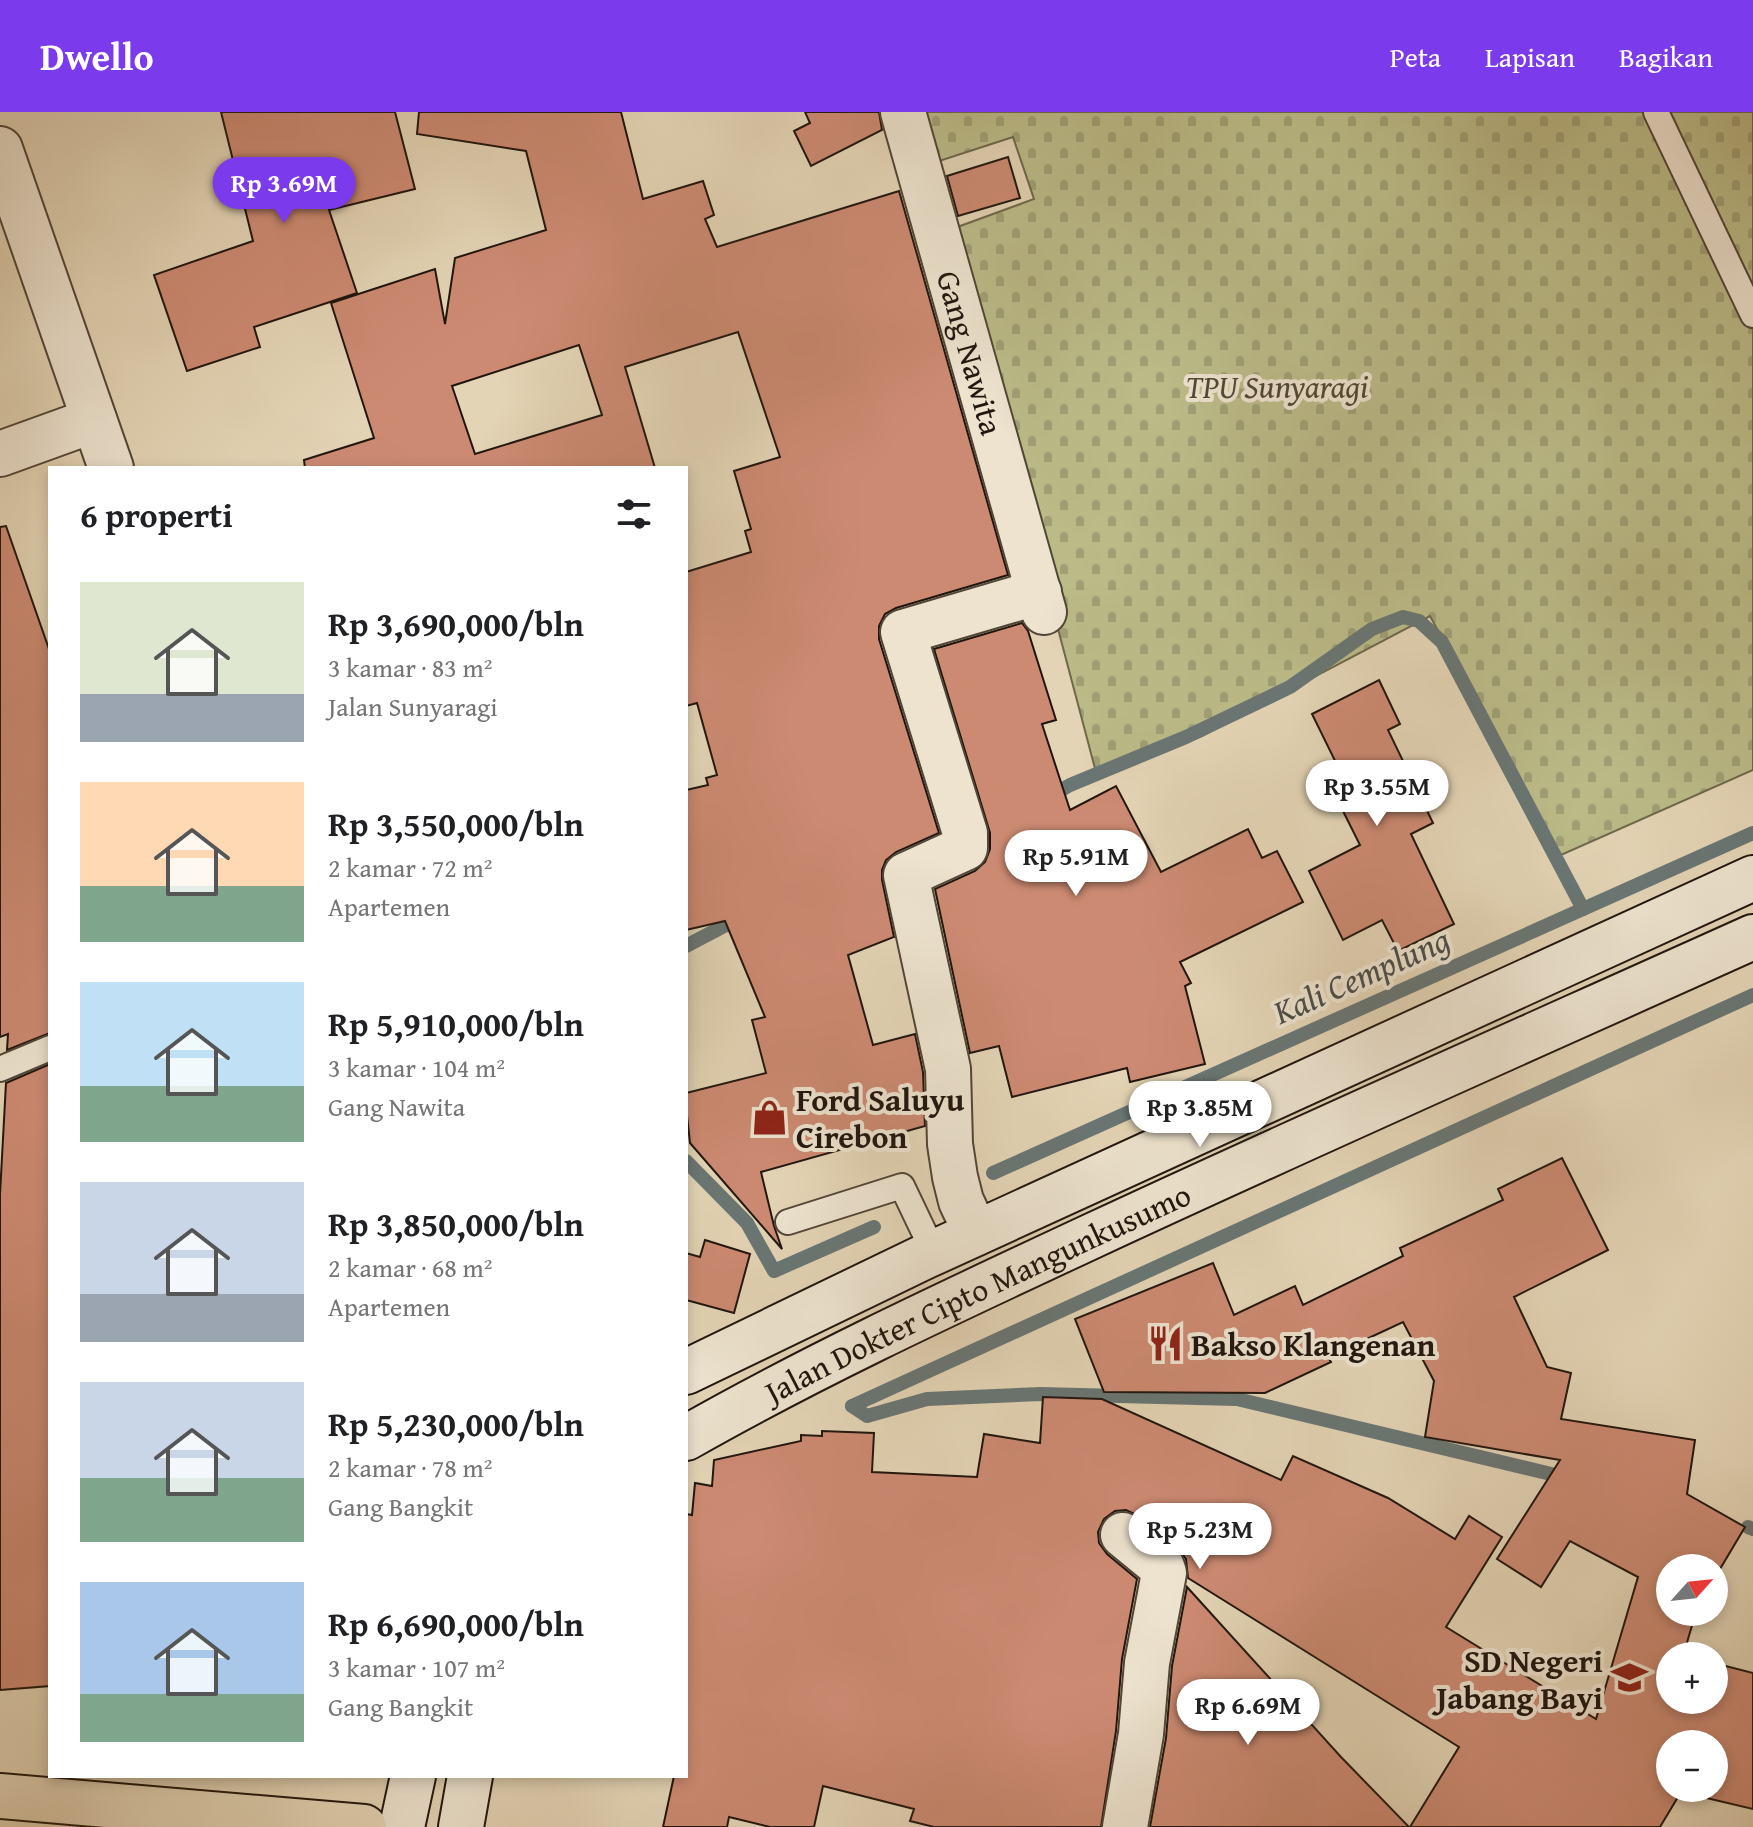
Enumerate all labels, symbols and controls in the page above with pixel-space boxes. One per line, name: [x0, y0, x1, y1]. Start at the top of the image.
text: Dwello: [40, 28, 154, 84]
text: Peta: [1390, 36, 1441, 77]
text: Lapisan: [1485, 36, 1575, 77]
text: Bagikan: [1619, 36, 1713, 77]
pin: Rp 3.69M: [201, 157, 367, 225]
text: Rp 3.69M: [231, 163, 337, 202]
street label: Gang Nawita: [925, 265, 1016, 440]
park label: TPU Sunyaragi: [1186, 363, 1368, 410]
text: 6 properti: [80, 490, 233, 539]
icon: filters: [612, 492, 656, 536]
text: Rp 3,690,000/bln: [328, 599, 584, 648]
icon: home: [144, 614, 240, 710]
text: 3 kamar · 83 m²: [328, 648, 493, 687]
text: Jalan Sunyaragi: [328, 687, 498, 726]
pin: Rp 3.55M: [1294, 760, 1460, 828]
text: Rp 3.55M: [1324, 766, 1430, 805]
text: Rp 3,550,000/bln: [328, 799, 584, 848]
icon: home: [144, 814, 240, 910]
pin: Rp 5.91M: [993, 830, 1159, 898]
text: Rp 5.91M: [1023, 836, 1129, 875]
text: 2 kamar · 72 m²: [328, 848, 493, 887]
text: Apartemen: [328, 887, 450, 926]
water label: Kali Cemplung: [1264, 914, 1457, 1036]
text: Rp 5,910,000/bln: [328, 999, 584, 1048]
icon: home: [144, 1014, 240, 1110]
text: 3 kamar · 104 m²: [328, 1048, 505, 1087]
place label: Ford Saluyu Cirebon: [796, 1076, 965, 1160]
pin: Rp 3.85M: [1117, 1081, 1283, 1149]
text: Gang Nawita: [328, 1087, 465, 1126]
text: Rp 3.85M: [1147, 1087, 1253, 1126]
shop icon: Ford Saluyu Cirebon: [751, 1098, 789, 1136]
street label: Jalan Dokter Cipto Mangunkusumo: [752, 1170, 1198, 1416]
text: Rp 3,850,000/bln: [328, 1199, 584, 1248]
icon: home: [144, 1214, 240, 1310]
text: 2 kamar · 68 m²: [328, 1248, 493, 1287]
text: Apartemen: [328, 1287, 450, 1326]
place label: Bakso Klangenan: [1191, 1321, 1436, 1368]
restaurant icon: Bakso Klangenan: [1146, 1325, 1184, 1363]
text: Rp 5,230,000/bln: [328, 1399, 584, 1448]
icon: home: [144, 1414, 240, 1510]
text: 2 kamar · 78 m²: [328, 1448, 493, 1487]
text: Gang Bangkit: [328, 1487, 473, 1526]
pin: Rp 5.23M: [1117, 1503, 1283, 1571]
text: Rp 5.23M: [1147, 1509, 1253, 1548]
north arrow: [1656, 1554, 1728, 1626]
map controls: [1656, 1554, 1728, 1802]
text: Rp 6,690,000/bln: [328, 1599, 584, 1648]
icon: home: [144, 1614, 240, 1710]
place label: SD Negeri Jabang Bayi: [1431, 1637, 1603, 1721]
button: +: [1656, 1642, 1728, 1714]
text: 3 kamar · 107 m²: [328, 1648, 505, 1687]
school or university icon: SD Negeri Jabang Bayi: [1610, 1659, 1648, 1697]
pin: Rp 6.69M: [1165, 1679, 1331, 1747]
text: Rp 6.69M: [1195, 1685, 1301, 1724]
text: Gang Bangkit: [328, 1687, 473, 1726]
button: −: [1656, 1730, 1728, 1802]

